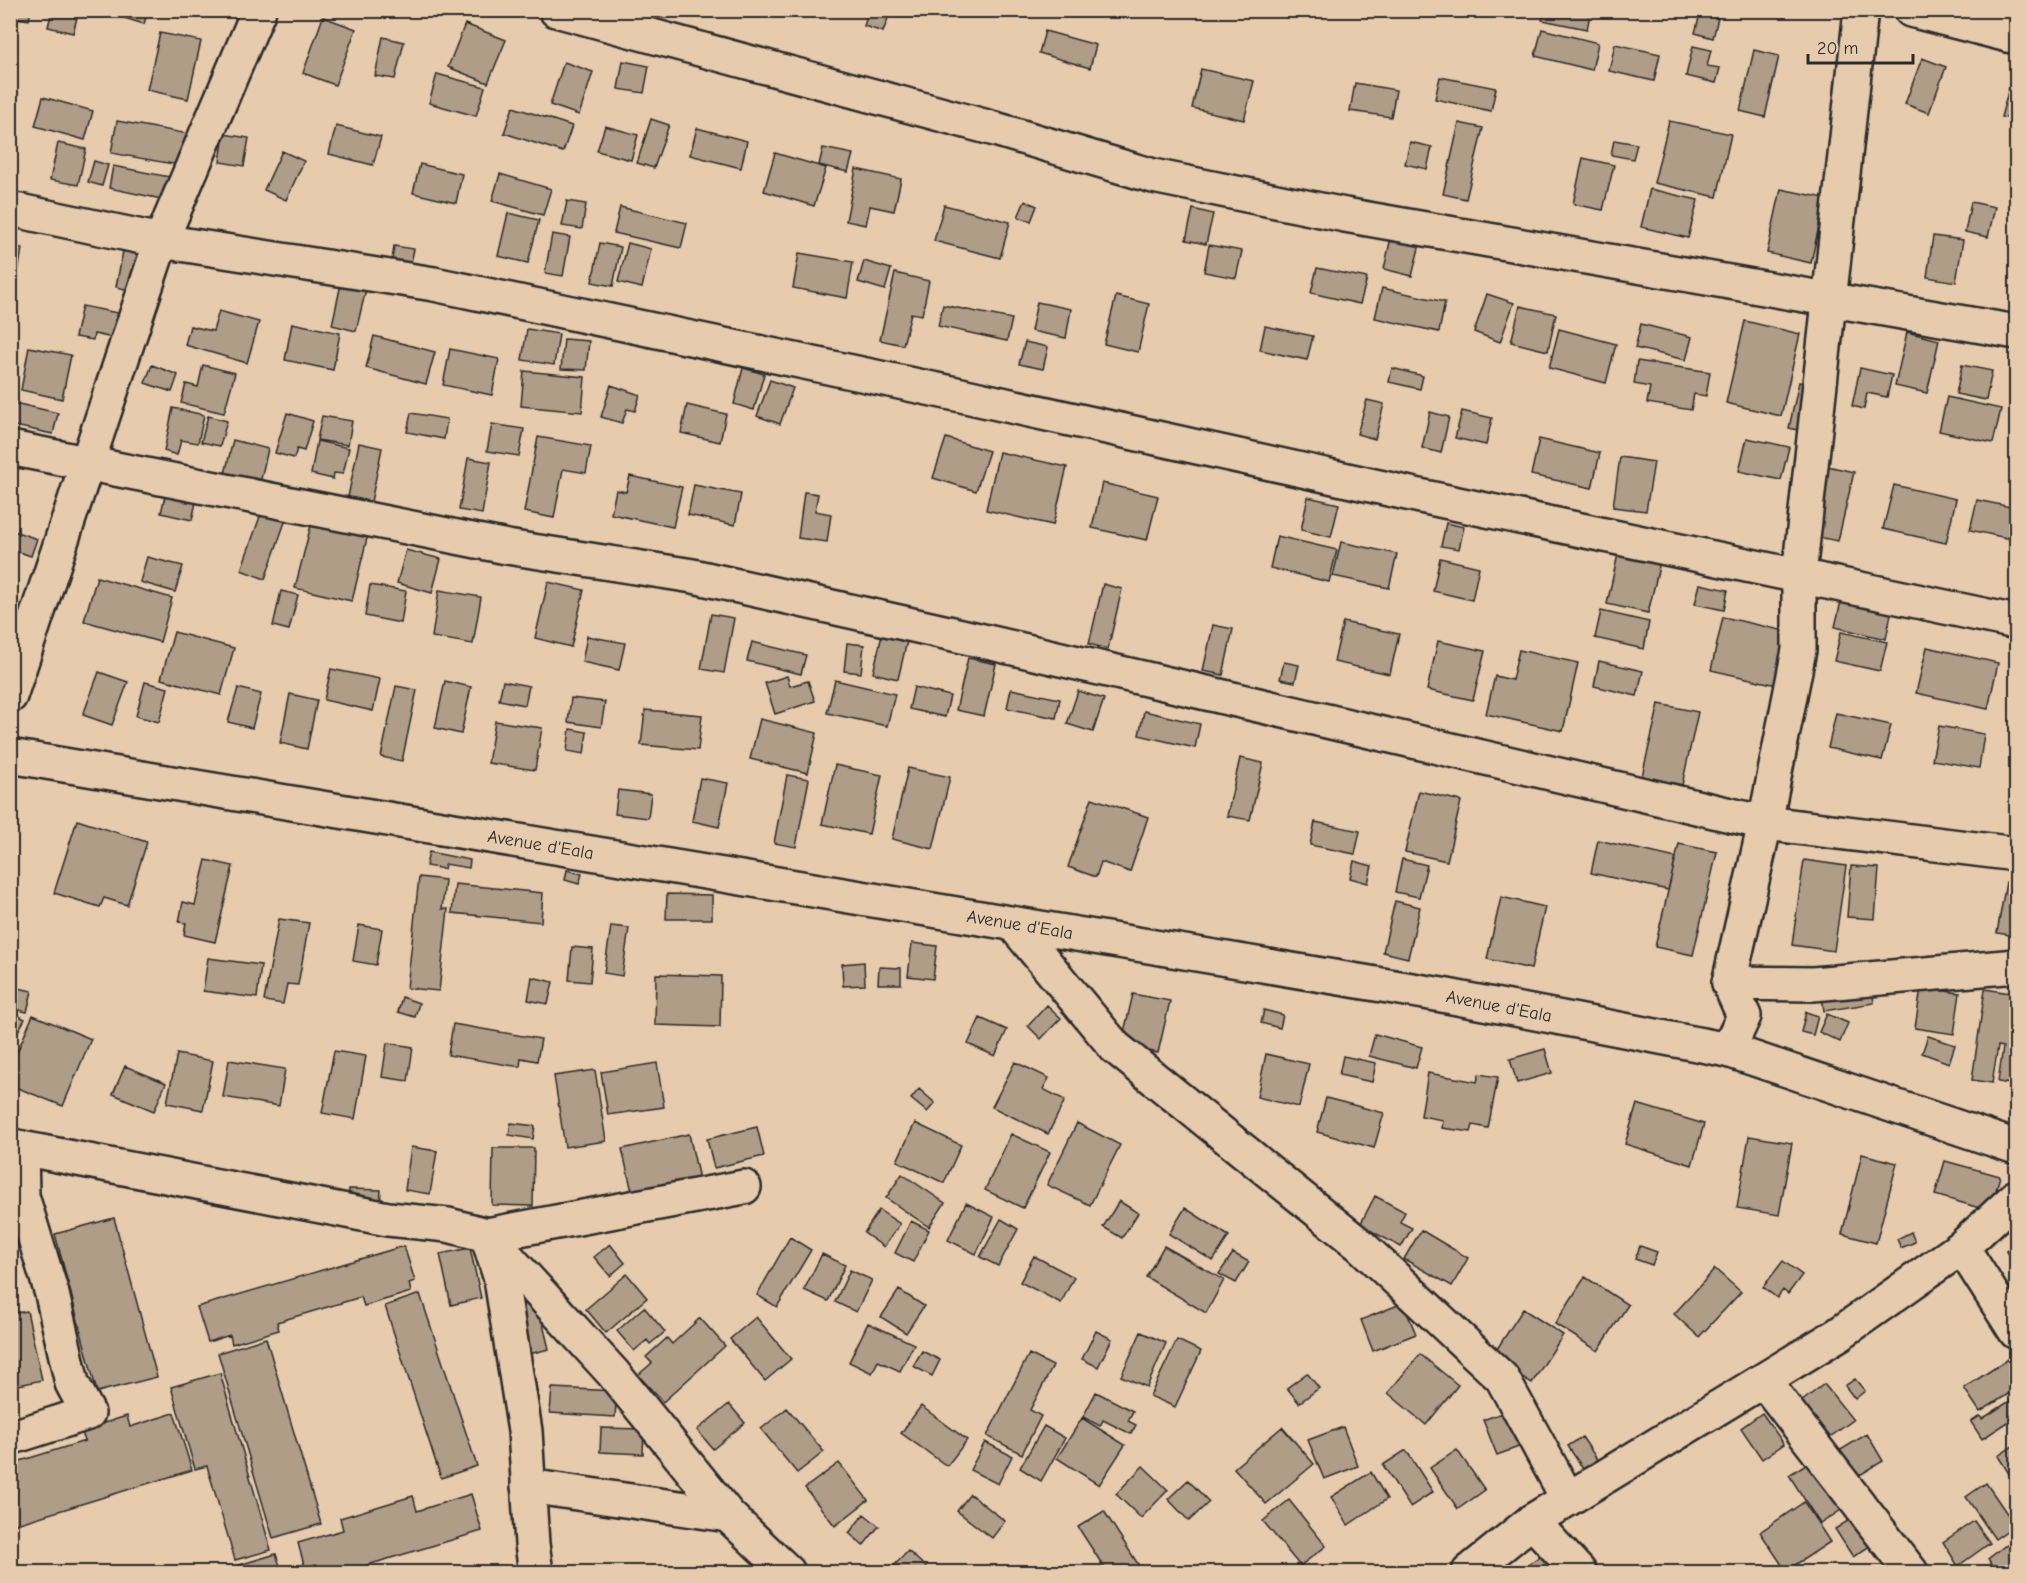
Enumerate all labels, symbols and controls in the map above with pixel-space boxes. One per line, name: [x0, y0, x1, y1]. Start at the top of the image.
scale bar: [1808, 27, 1913, 65]
text: 20 m: [1817, 38, 1858, 59]
street label: Avenue d'Eala: [486, 826, 595, 864]
street label: Avenue d'Eala: [965, 906, 1075, 944]
street label: Avenue d'Eala: [1444, 986, 1554, 1027]

